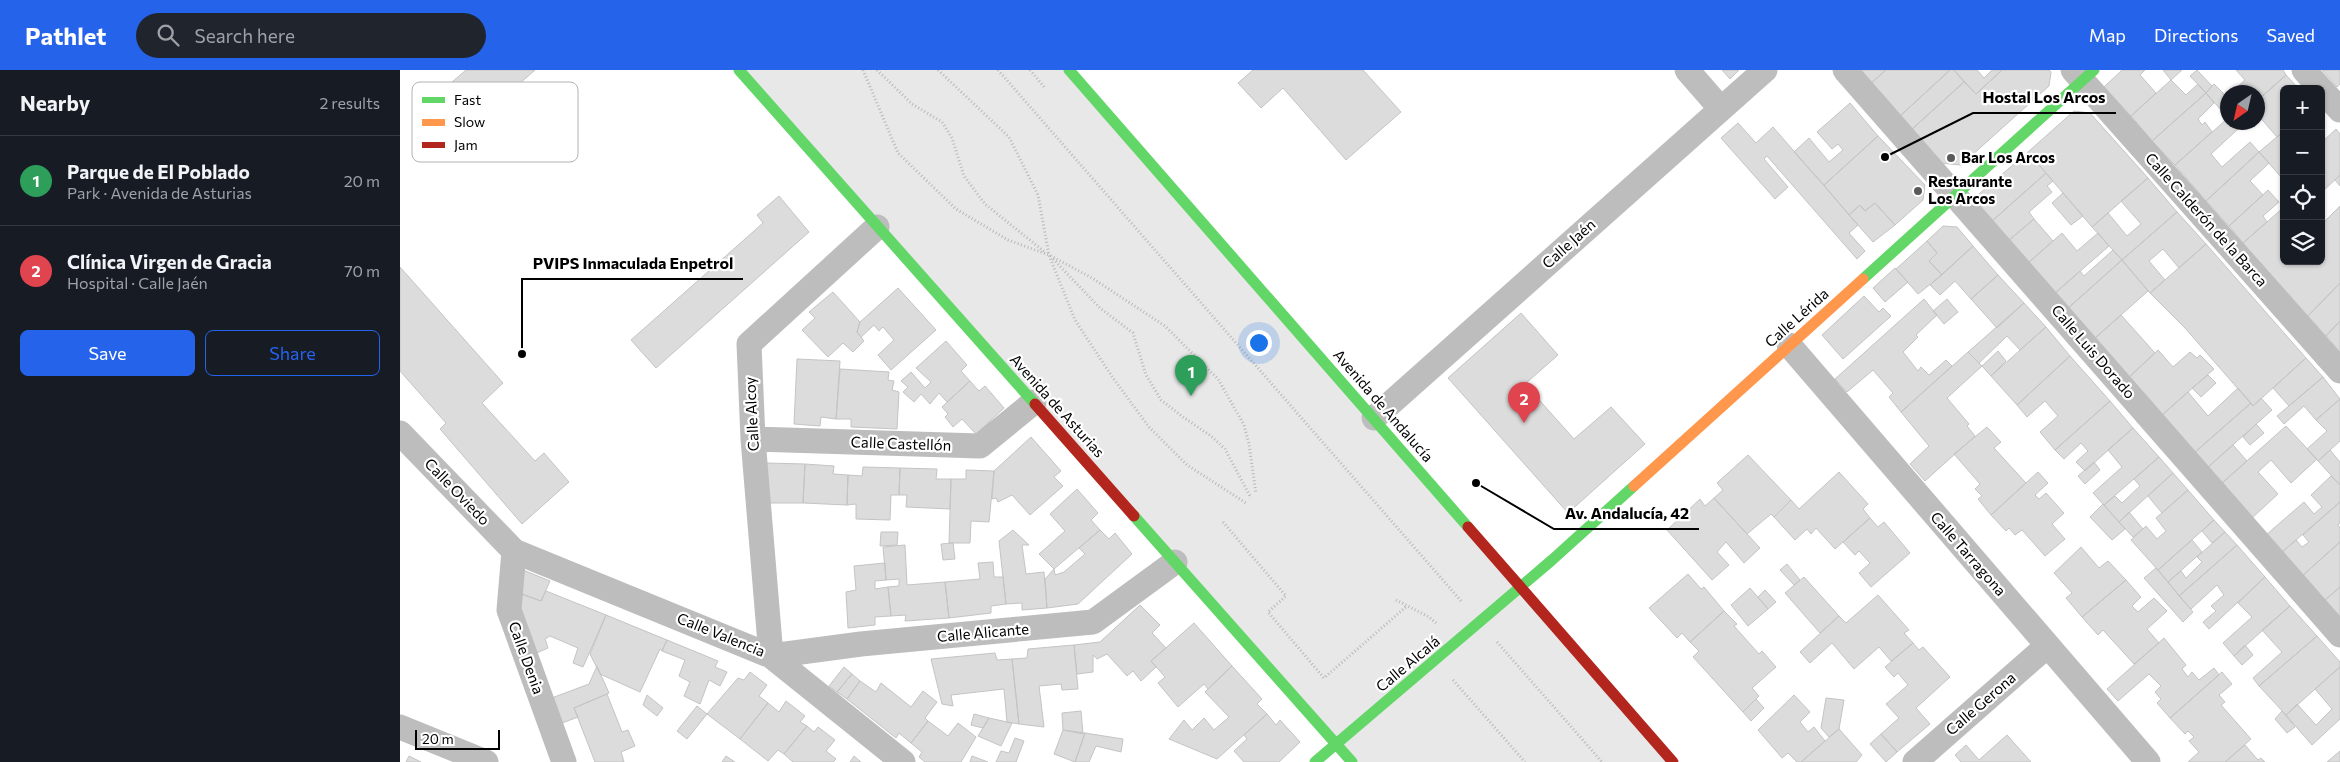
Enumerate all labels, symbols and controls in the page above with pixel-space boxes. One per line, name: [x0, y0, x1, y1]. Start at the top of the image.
search box: [136, 13, 486, 58]
text: Pathlet: [25, 21, 106, 50]
icon: search: [154, 21, 182, 49]
text: Search here: [194, 24, 295, 47]
text: Map: [2089, 24, 2126, 46]
text: Directions: [2154, 24, 2238, 46]
text: Saved: [2266, 24, 2315, 46]
legend: [412, 82, 578, 162]
callout: Hostal Los Arcos: [1973, 82, 2116, 113]
north arrow: [2220, 85, 2265, 130]
map controls: [2280, 85, 2325, 265]
button: +: [2280, 85, 2325, 130]
text: Hostal Los Arcos: [1982, 87, 2106, 106]
text: Nearby: [20, 90, 90, 115]
text: Fast: [454, 91, 481, 108]
text: 2 results: [319, 93, 380, 112]
text: Slow: [454, 113, 485, 130]
button: −: [2280, 130, 2325, 175]
text: Jam: [454, 136, 478, 153]
place label: Bar Los Arcos: [1961, 148, 2055, 166]
street label: Calle Calderón de la Barca: [2142, 149, 2272, 290]
marker: Bar Los Arcos: [1945, 152, 1957, 164]
text: Parque de El Poblado: [67, 160, 250, 183]
text: 1: [32, 171, 40, 190]
text: 20 m: [344, 171, 380, 190]
place label: Restaurante Los Arcos: [1928, 172, 2012, 207]
button: locate: [2280, 175, 2325, 220]
text: Park · Avenida de Asturias: [67, 183, 252, 202]
marker: Restaurante Los Arcos: [1912, 185, 1924, 197]
street label: Calle Jaén: [1538, 215, 1599, 272]
button: layers: [2280, 220, 2325, 265]
callout: PVIPS Inmaculada Enpetrol: [522, 248, 743, 279]
text: Clínica Virgen de Gracia: [67, 250, 272, 273]
text: PVIPS Inmaculada Enpetrol: [533, 253, 733, 272]
text: 2: [31, 261, 41, 280]
text: 70 m: [344, 261, 380, 280]
text: Hospital · Calle Jaén: [67, 273, 208, 292]
street label: Calle Lérida: [1761, 284, 1832, 351]
street label: Calle Luis Dorado: [2048, 301, 2139, 402]
button: Save: [20, 330, 195, 376]
button: Share: [205, 330, 380, 376]
your location: [1246, 330, 1272, 356]
street label: Avenida de Andalucía: [1330, 345, 1438, 465]
street label: Avenida de Asturias: [1007, 350, 1109, 461]
pin: 1: [1175, 355, 1207, 396]
street label: Calle Alcoy: [740, 376, 762, 452]
pin: 2: [1508, 382, 1540, 423]
street label: Calle Castellón: [850, 432, 952, 454]
street label: Calle Oviedo: [421, 454, 494, 528]
callout: Av. Andalucía, 42: [1554, 498, 1699, 529]
text: Av. Andalucía, 42: [1565, 503, 1689, 522]
street label: Calle Tarragona: [1927, 508, 2010, 599]
street label: Calle Valencia: [675, 608, 768, 660]
street label: Calle Denia: [506, 619, 548, 696]
street label: Calle Alicante: [936, 619, 1030, 645]
street label: Calle Alcalá: [1372, 631, 1443, 695]
street label: Calle Gerona: [1942, 668, 2019, 738]
scale bar: [415, 727, 500, 750]
text: 20 m: [422, 730, 454, 747]

